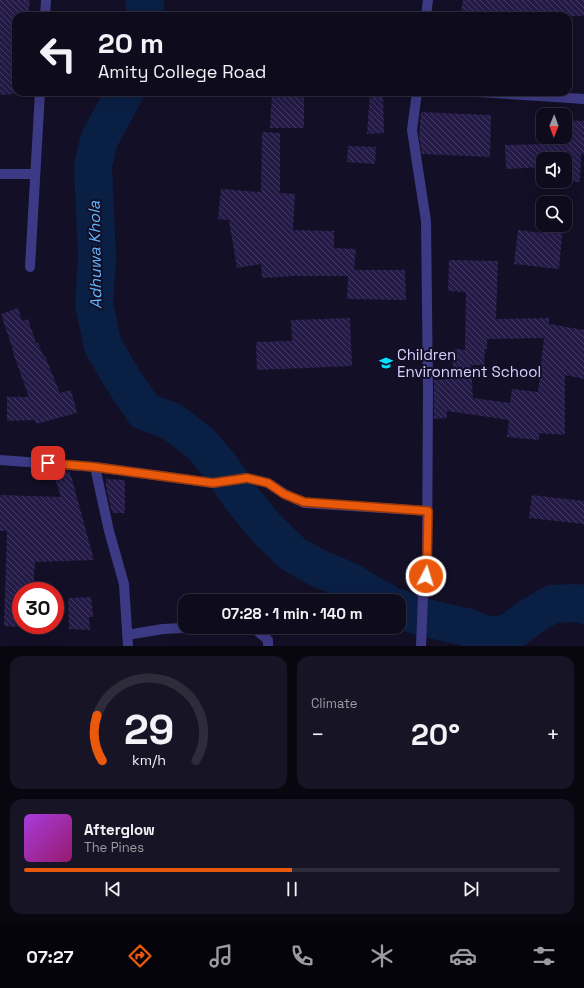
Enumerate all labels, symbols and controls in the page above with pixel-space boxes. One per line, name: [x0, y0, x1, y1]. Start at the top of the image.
text: 20 m: [98, 25, 164, 61]
icon: left: [32, 28, 84, 80]
text: Amity College Road: [98, 60, 266, 83]
north arrow: [536, 108, 572, 144]
map controls: [536, 108, 572, 232]
button: sound: [536, 152, 572, 188]
button: search: [536, 196, 572, 232]
water label: Adhuwa Khola: [84, 200, 106, 309]
place label: Children Environment School: [397, 345, 541, 381]
school or university icon: Children Environment School: [378, 355, 394, 371]
pin: [31, 446, 65, 480]
icon: arrive: [37, 452, 59, 474]
position arrow: [405, 555, 447, 597]
speed limit sign: 30: [12, 582, 64, 634]
text: 07:28 · 1 min · 140 m: [221, 604, 363, 623]
text: Climate: [311, 695, 357, 712]
text: 29: [123, 702, 174, 755]
text: 20°: [411, 715, 460, 754]
text: −: [311, 720, 325, 748]
text: +: [546, 720, 560, 748]
text: km/h: [131, 750, 166, 768]
text: Afterglow: [84, 820, 155, 839]
text: The Pines: [84, 839, 144, 856]
icon: previous: [102, 878, 124, 900]
icon: pause: [281, 878, 303, 900]
icon: next: [460, 878, 482, 900]
icon: directions: [126, 942, 154, 970]
icon: music: [207, 942, 235, 970]
icon: phone: [288, 942, 316, 970]
icon: climate: [368, 942, 396, 970]
icon: car: [449, 942, 477, 970]
icon: filters: [530, 942, 558, 970]
text: 07:27: [26, 945, 73, 968]

